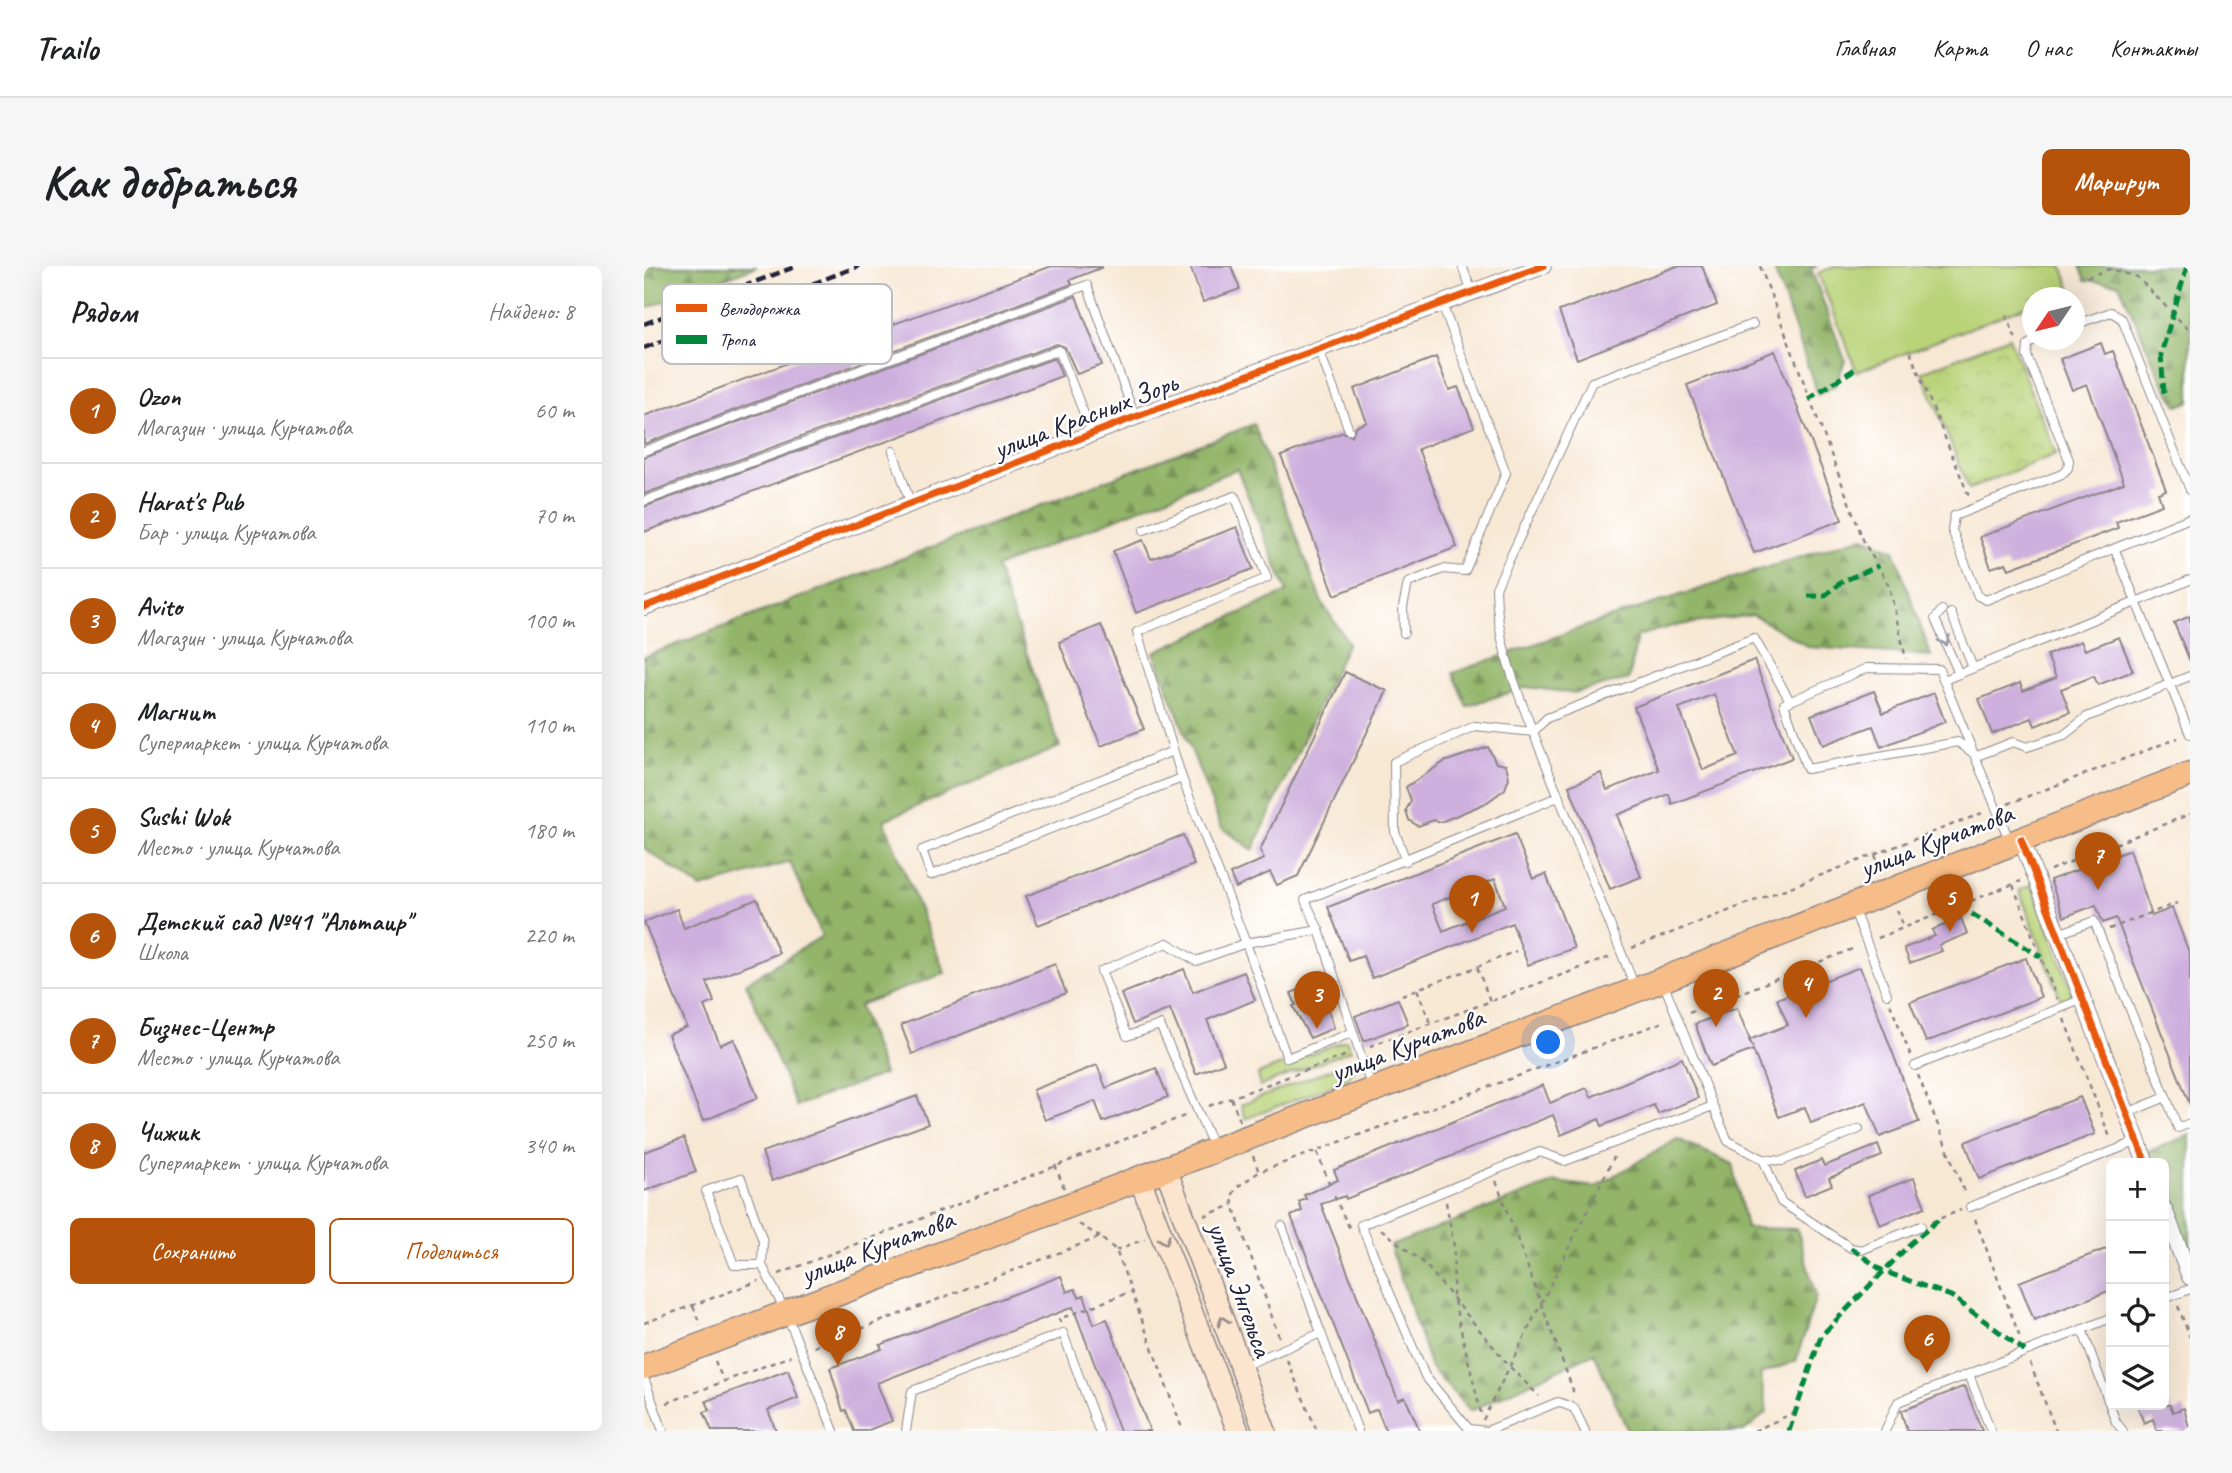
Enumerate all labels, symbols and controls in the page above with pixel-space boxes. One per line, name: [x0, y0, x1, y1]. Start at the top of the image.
text: Trailo: [35, 27, 98, 69]
text: Главная: [1834, 33, 1895, 63]
text: Карта: [1933, 33, 1987, 63]
text: О нас: [2025, 33, 2072, 63]
text: Контакты: [2110, 33, 2197, 63]
button: Маршрут: [2042, 149, 2190, 215]
text: Как добраться: [42, 151, 295, 213]
legend: [662, 284, 892, 364]
north arrow: [2022, 287, 2085, 350]
text: Рядом: [70, 293, 137, 331]
text: Найдено: 8: [488, 297, 574, 326]
text: Велодорожка: [719, 297, 801, 321]
text: Тропа: [719, 328, 756, 352]
street label: улица Красных Зорь: [986, 364, 1184, 467]
text: Ozon: [137, 380, 180, 413]
text: 1: [88, 396, 98, 425]
text: 60 m: [535, 396, 574, 425]
text: Магазин · улица Курчатова: [137, 413, 352, 442]
text: Harat's Pub: [137, 485, 243, 518]
text: 2: [88, 501, 98, 530]
text: 70 m: [535, 501, 574, 530]
text: Бар · улица Курчатова: [137, 518, 315, 547]
text: Avito: [137, 590, 182, 623]
text: 3: [88, 606, 98, 635]
text: 100 m: [525, 606, 574, 635]
text: Магазин · улица Курчатова: [137, 623, 352, 652]
one-way arrow: [1937, 634, 1951, 647]
text: Магнит: [137, 695, 216, 728]
text: 4: [88, 711, 98, 740]
text: 110 m: [525, 711, 574, 740]
text: Супермаркет · улица Курчатова: [137, 728, 388, 757]
street label: улица Курчатова: [1853, 795, 2019, 886]
text: Sushi Wok: [137, 800, 229, 833]
text: 5: [88, 816, 98, 845]
text: 180 m: [525, 816, 574, 845]
pin: 7: [2075, 832, 2121, 890]
text: Место · улица Курчатова: [137, 833, 339, 862]
pin: 5: [1927, 874, 1973, 932]
pin: 1: [1449, 875, 1495, 933]
text: Детский сад №41 "Альтаир": [137, 905, 411, 938]
text: 6: [88, 921, 98, 950]
text: 220 m: [525, 921, 574, 950]
text: Школа: [137, 938, 188, 967]
pin: 4: [1783, 960, 1829, 1018]
pin: 2: [1693, 969, 1739, 1027]
pin: 3: [1294, 971, 1340, 1029]
street label: улица Курчатова: [1324, 999, 1490, 1090]
text: Бизнес-Центр: [137, 1010, 274, 1043]
your location: [1531, 1025, 1565, 1059]
text: 7: [88, 1026, 98, 1055]
text: 250 m: [525, 1026, 574, 1055]
text: Место · улица Курчатова: [137, 1043, 339, 1072]
text: Чижик: [137, 1115, 199, 1148]
text: 8: [88, 1131, 98, 1160]
text: 340 m: [525, 1131, 574, 1160]
text: Супермаркет · улица Курчатова: [137, 1148, 388, 1177]
map controls: [2106, 1158, 2169, 1410]
button: +: [2106, 1158, 2169, 1221]
street label: улица Курчатова: [794, 1201, 960, 1292]
street label: улица Энгельса: [1199, 1215, 1282, 1363]
button: Сохранить: [70, 1218, 315, 1284]
button: Поделиться: [329, 1218, 574, 1284]
button: −: [2106, 1221, 2169, 1284]
one-way arrow: [1156, 1233, 1170, 1245]
button: locate: [2106, 1284, 2169, 1347]
pin: 8: [815, 1308, 861, 1366]
pin: 6: [1904, 1315, 1950, 1373]
one-way arrow: [1218, 1316, 1232, 1328]
button: layers: [2106, 1347, 2169, 1410]

